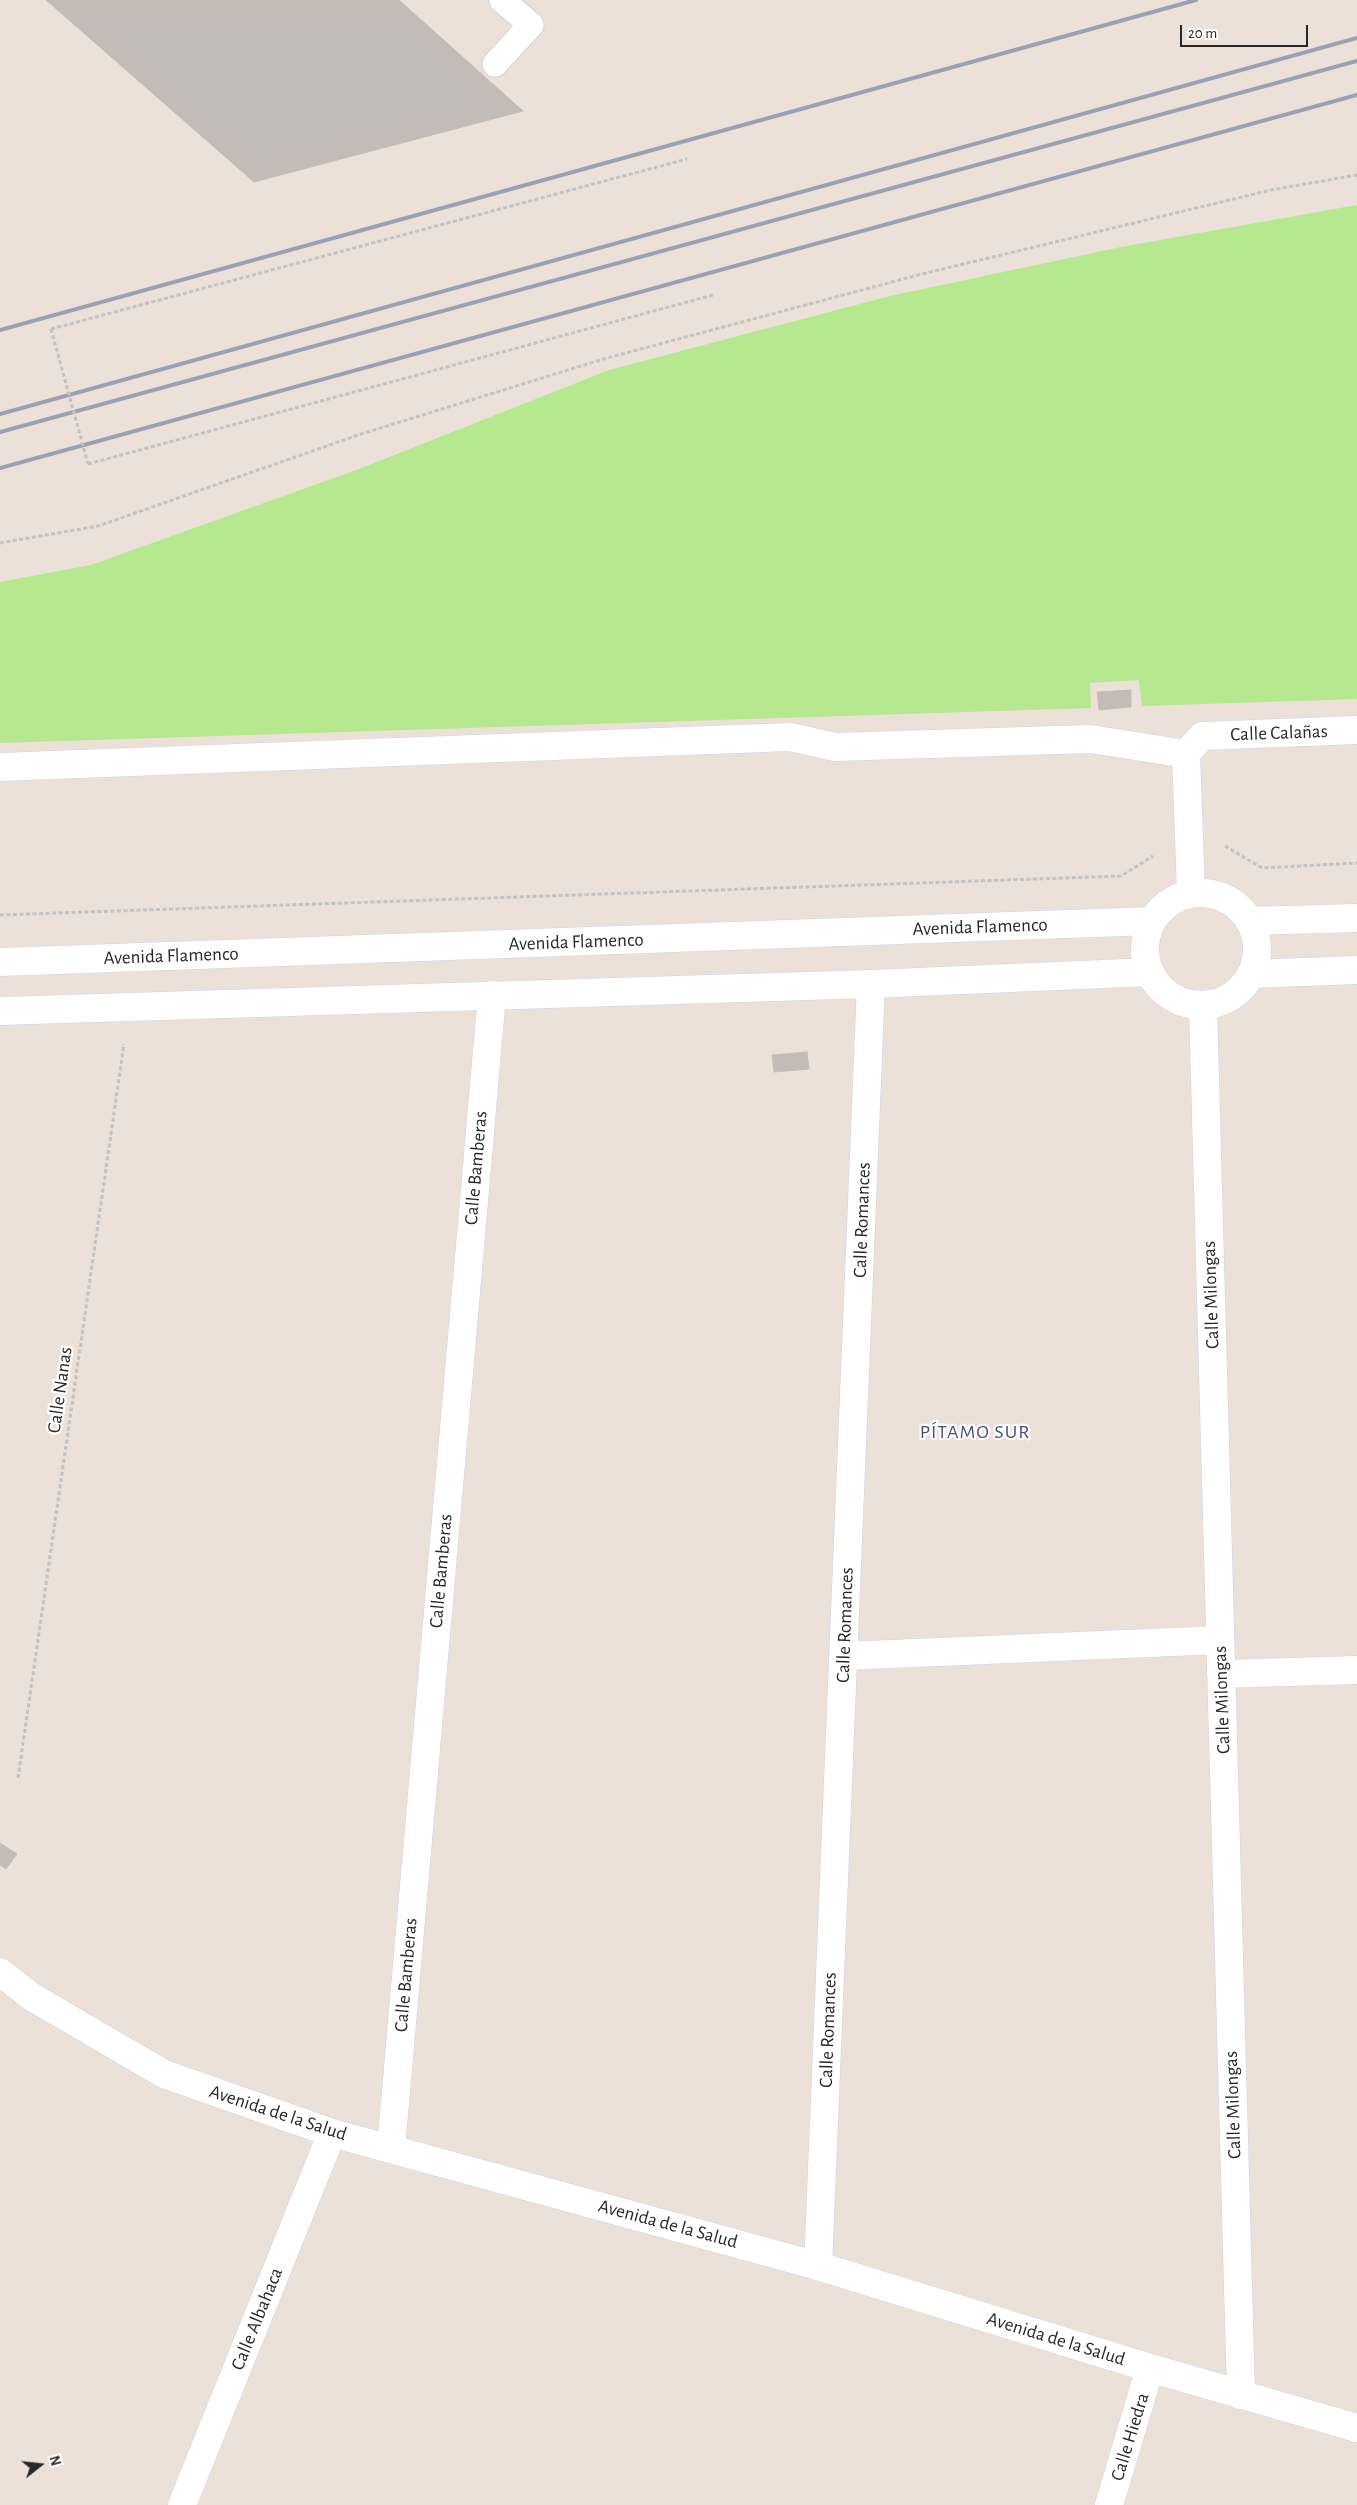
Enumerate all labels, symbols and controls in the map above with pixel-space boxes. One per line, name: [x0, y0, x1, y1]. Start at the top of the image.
scale bar: [1182, 15, 1310, 47]
text: 20 m: [1188, 26, 1217, 41]
street label: Calle Calañas: [1230, 720, 1328, 746]
street label: Avenida Flamenco: [912, 913, 1048, 941]
street label: Avenida Flamenco: [508, 928, 644, 956]
street label: Avenida Flamenco: [103, 942, 239, 970]
street label: Calle Bamberas: [460, 1110, 492, 1226]
street label: Calle Romances: [849, 1162, 875, 1278]
street label: Calle Milongas: [1198, 1241, 1224, 1349]
street label: Calle Nanas: [43, 1345, 77, 1435]
district label: PÍTAMO SUR: [918, 1420, 1032, 1444]
street label: Calle Bamberas: [425, 1513, 457, 1629]
street label: Calle Romances: [832, 1567, 858, 1683]
street label: Calle Milongas: [1209, 1646, 1235, 1754]
street label: Calle Bamberas: [390, 1917, 422, 2033]
street label: Calle Romances: [815, 1972, 841, 2088]
street label: Calle Milongas: [1220, 2051, 1246, 2159]
street label: Avenida de la Salud: [206, 2080, 350, 2146]
street label: Avenida de la Salud: [596, 2194, 740, 2254]
street label: Calle Albahaca: [226, 2264, 288, 2374]
street label: Avenida de la Salud: [984, 2307, 1128, 2371]
street label: Calle Hiedra: [1106, 2390, 1154, 2484]
north arrow: [15, 2440, 65, 2490]
text: N: [46, 2454, 62, 2467]

